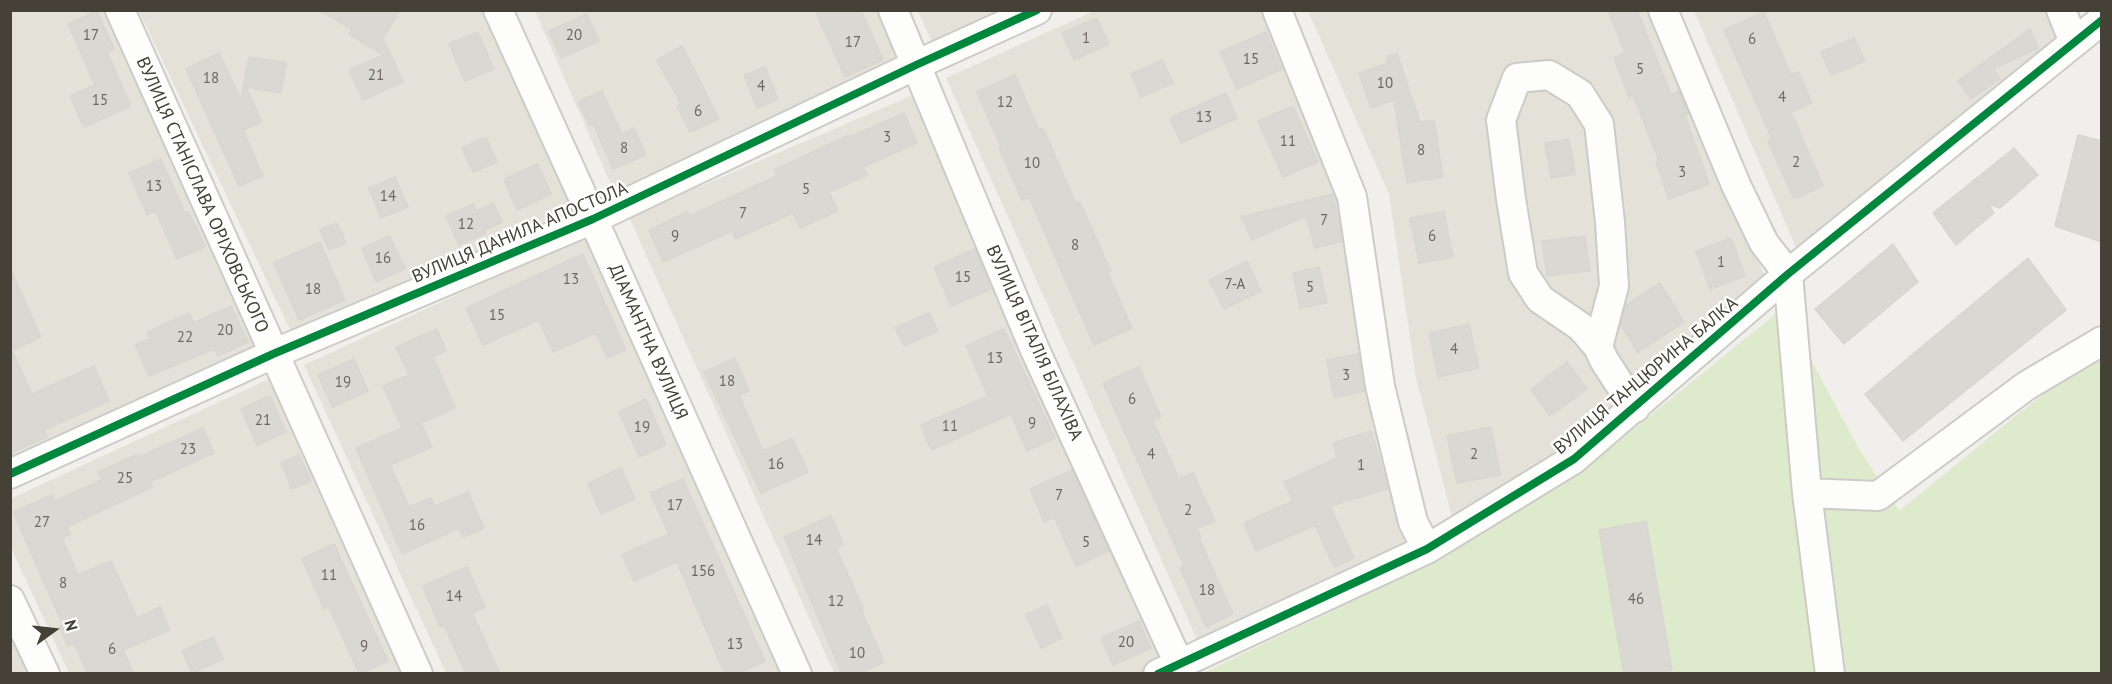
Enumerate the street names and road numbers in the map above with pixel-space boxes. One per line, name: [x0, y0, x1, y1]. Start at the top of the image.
street label: ВУЛИЦЯ СТАНІСЛАВА ОРІХОВСЬКОГО: [131, 54, 273, 336]
street label: ВУЛИЦЯ ДАНИЛА АПОСТОЛА: [409, 178, 631, 288]
street label: ВУЛИЦЯ ВІТАЛІЯ БІЛАХІВА: [981, 242, 1087, 444]
street label: ДІАМАНТНА ВУЛИЦЯ: [604, 261, 692, 423]
street label: ВУЛИЦЯ ТАНЦЮРИНА БАЛКА: [1550, 293, 1742, 459]

